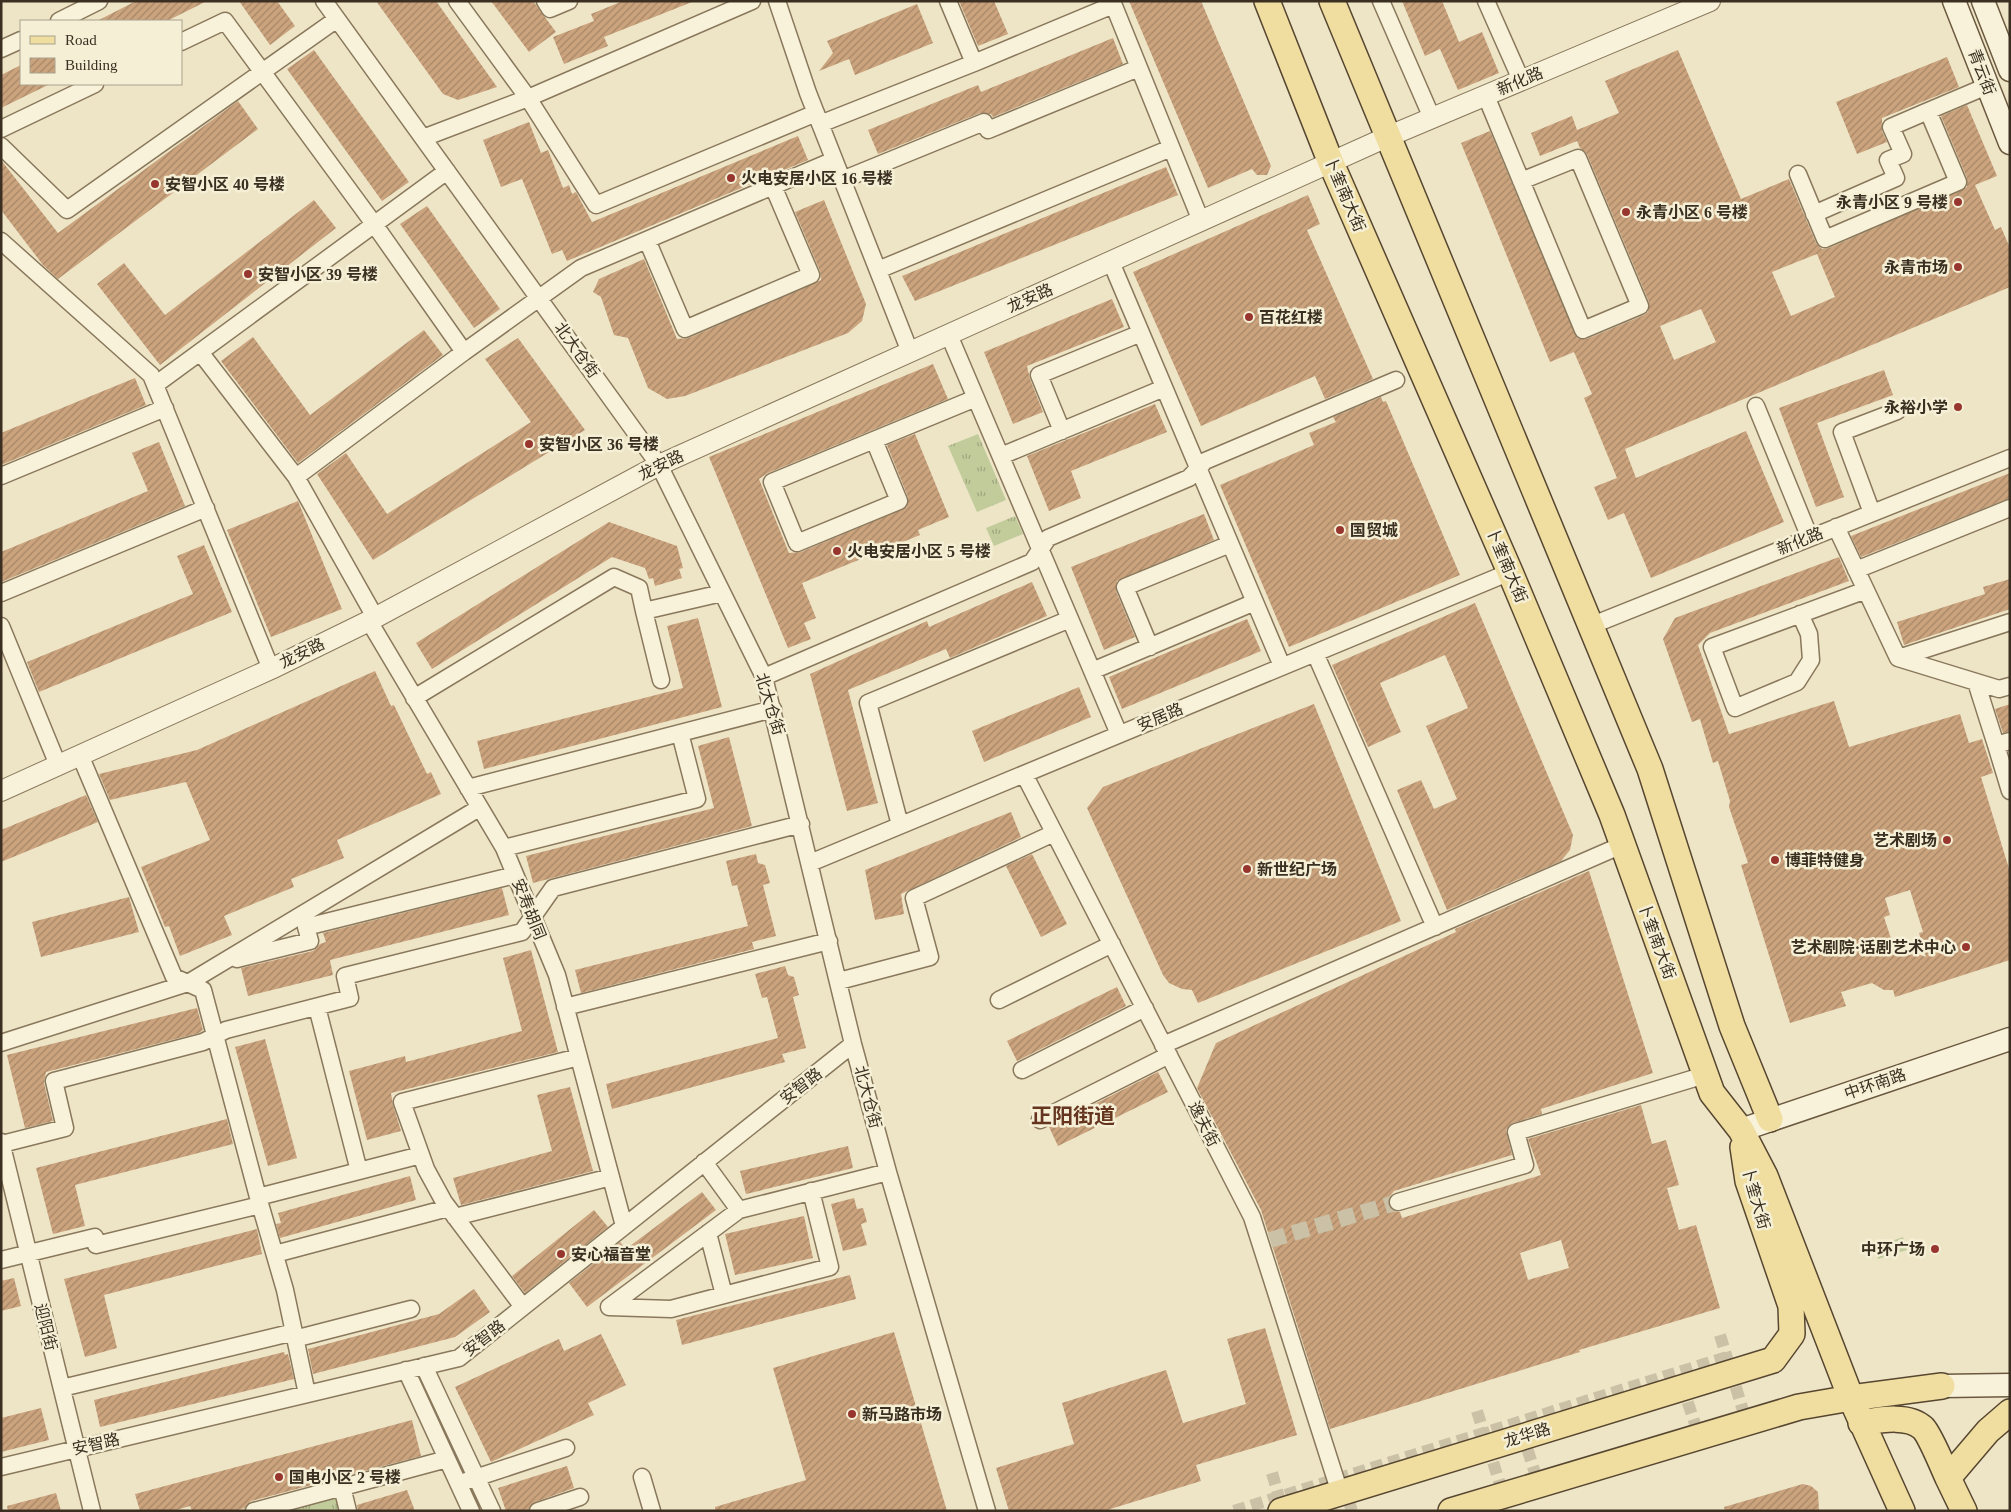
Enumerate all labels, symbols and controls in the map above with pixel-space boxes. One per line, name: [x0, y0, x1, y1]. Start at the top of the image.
legend: [20, 20, 182, 85]
text: Road: [65, 32, 97, 48]
street label: 青云街: [1965, 47, 1999, 97]
text: Building: [65, 57, 118, 73]
street label: 新化路: [1495, 64, 1545, 98]
street label: 卜奎南大街: [1322, 154, 1368, 234]
place label: 火电安居小区 16 号楼: [741, 170, 893, 187]
marker: 火电安居小区 16 号楼: [725, 172, 737, 184]
place label: 安智小区 40 号楼: [165, 176, 285, 193]
marker: 安智小区 40 号楼: [149, 178, 161, 190]
place label: 永青小区 9 号楼: [1836, 194, 1948, 211]
marker: 永青小区 9 号楼: [1952, 196, 1964, 208]
place label: 永青小区 6 号楼: [1636, 204, 1748, 221]
marker: 永青小区 6 号楼: [1620, 206, 1632, 218]
place label: 永青市场: [1884, 259, 1948, 276]
marker: 永青市场: [1952, 261, 1964, 273]
place label: 安智小区 39 号楼: [258, 266, 378, 283]
marker: 安智小区 39 号楼: [242, 268, 254, 280]
street label: 龙安路: [1005, 280, 1055, 316]
place label: 百花红楼: [1259, 309, 1323, 326]
marker: 百花红楼: [1243, 311, 1255, 323]
street label: 北大仓街: [551, 319, 603, 381]
place label: 永裕小学: [1884, 399, 1948, 416]
marker: 永裕小学: [1952, 401, 1964, 413]
place label: 安智小区 36 号楼: [539, 436, 659, 453]
marker: 安智小区 36 号楼: [523, 438, 535, 450]
street label: 龙安路: [636, 447, 686, 483]
place label: 国贸城: [1350, 521, 1398, 539]
marker: 国贸城: [1334, 524, 1346, 536]
street label: 新化路: [1775, 524, 1825, 558]
street label: 卜奎南大街: [1484, 525, 1530, 605]
place label: 火电安居小区 5 号楼: [847, 543, 991, 560]
marker: 火电安居小区 5 号楼: [831, 545, 843, 557]
street label: 龙安路: [277, 635, 327, 671]
street label: 北大仓街: [753, 671, 787, 737]
street label: 安居路: [1135, 700, 1185, 734]
place label: 艺术剧场: [1873, 832, 1937, 849]
marker: 艺术剧场: [1941, 834, 1953, 846]
place label: 博菲特健身: [1785, 851, 1865, 869]
marker: 博菲特健身: [1769, 854, 1781, 866]
place label: 新世纪广场: [1257, 861, 1337, 878]
marker: 新世纪广场: [1241, 863, 1253, 875]
street label: 安寿胡同: [509, 876, 549, 942]
street label: 卜奎南大街: [1635, 900, 1679, 982]
place label: 艺术剧院·话剧艺术中心: [1791, 939, 1956, 956]
marker: 艺术剧院·话剧艺术中心: [1960, 941, 1972, 953]
street label: 北大仓街: [852, 1064, 884, 1130]
street label: 安智路: [777, 1065, 825, 1107]
street label: 中环南路: [1842, 1066, 1908, 1102]
street label: 逸夫街: [1186, 1099, 1222, 1149]
district label: 正阳街道: [1031, 1104, 1115, 1128]
street label: 卜奎大街: [1739, 1165, 1773, 1231]
place label: 中环广场: [1861, 1241, 1925, 1258]
marker: 中环广场: [1929, 1243, 1941, 1255]
place label: 安心福音堂: [571, 1246, 651, 1263]
marker: 安心福音堂: [555, 1248, 567, 1260]
street label: 迎阳街: [32, 1302, 60, 1352]
street label: 安智路: [460, 1317, 508, 1359]
place label: 新马路市场: [862, 1406, 942, 1423]
marker: 新马路市场: [846, 1408, 858, 1420]
street label: 龙华路: [1502, 1420, 1552, 1450]
street label: 安智路: [71, 1430, 121, 1458]
place label: 国电小区 2 号楼: [289, 1469, 401, 1486]
marker: 国电小区 2 号楼: [273, 1471, 285, 1483]

